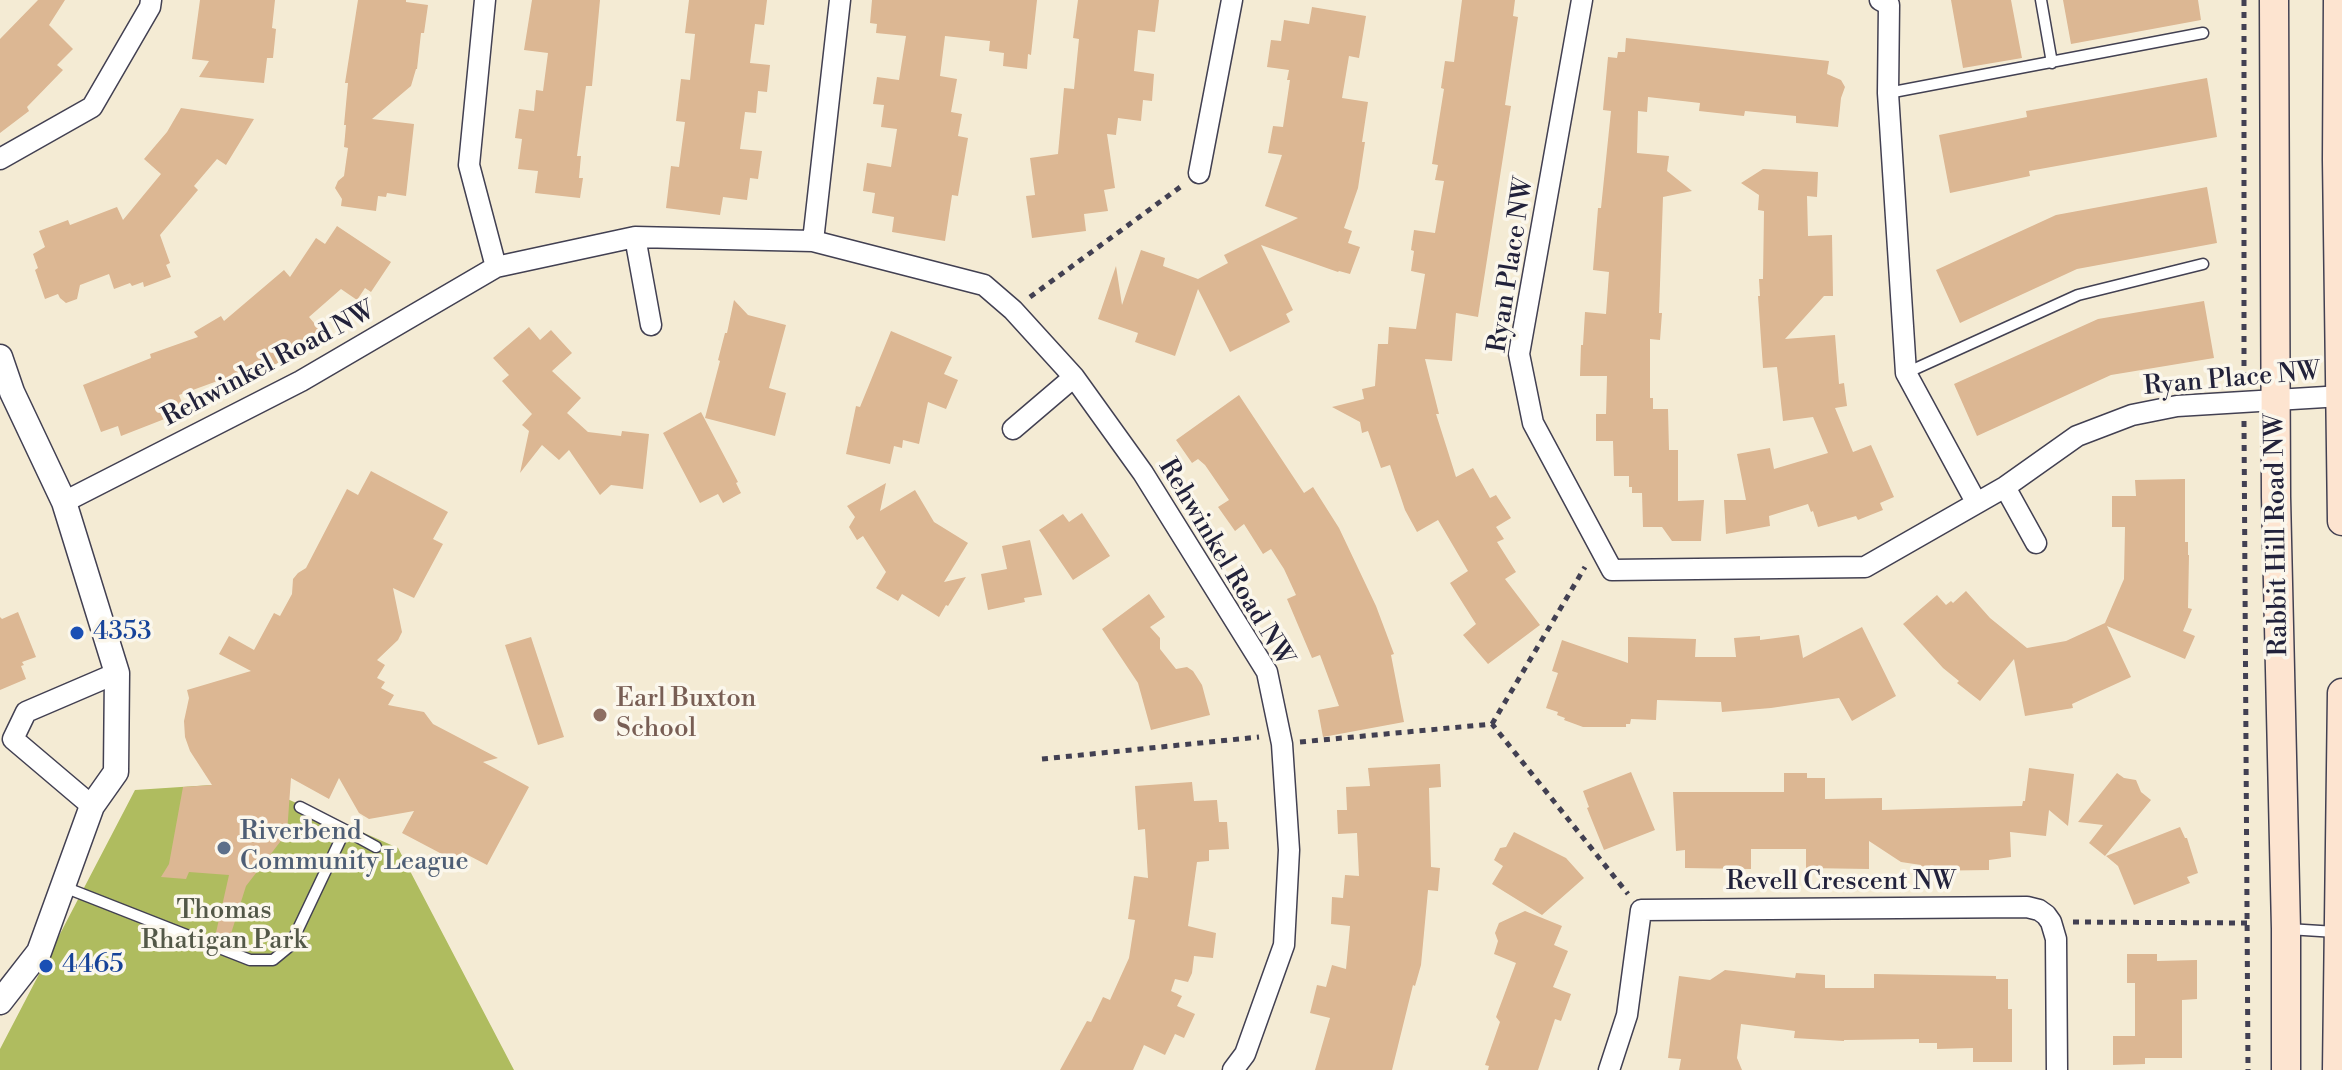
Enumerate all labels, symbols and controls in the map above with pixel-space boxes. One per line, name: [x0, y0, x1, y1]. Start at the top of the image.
street label: Ryan Place NW: [1483, 175, 1541, 355]
street label: Rehwinkel Road NW: [157, 296, 381, 434]
street label: Ryan Place NW: [2142, 357, 2322, 403]
street label: Rabbit Hill Road NW: [2260, 413, 2296, 657]
street label: Rehwinkel Road NW: [1151, 454, 1299, 672]
place label: 4353: [93, 617, 151, 649]
marker: 4353: [68, 624, 86, 642]
place label: Earl Buxton School: [616, 684, 756, 746]
marker: Earl Buxton School: [591, 706, 609, 724]
place label: Riverbend Community League: [240, 817, 469, 878]
marker: Riverbend Community League: [215, 839, 233, 857]
street label: Revell Crescent NW: [1726, 867, 1956, 899]
park label: Thomas Rhatigan Park: [141, 896, 307, 958]
place label: 4465: [62, 950, 124, 982]
marker: 4465: [37, 957, 55, 975]

